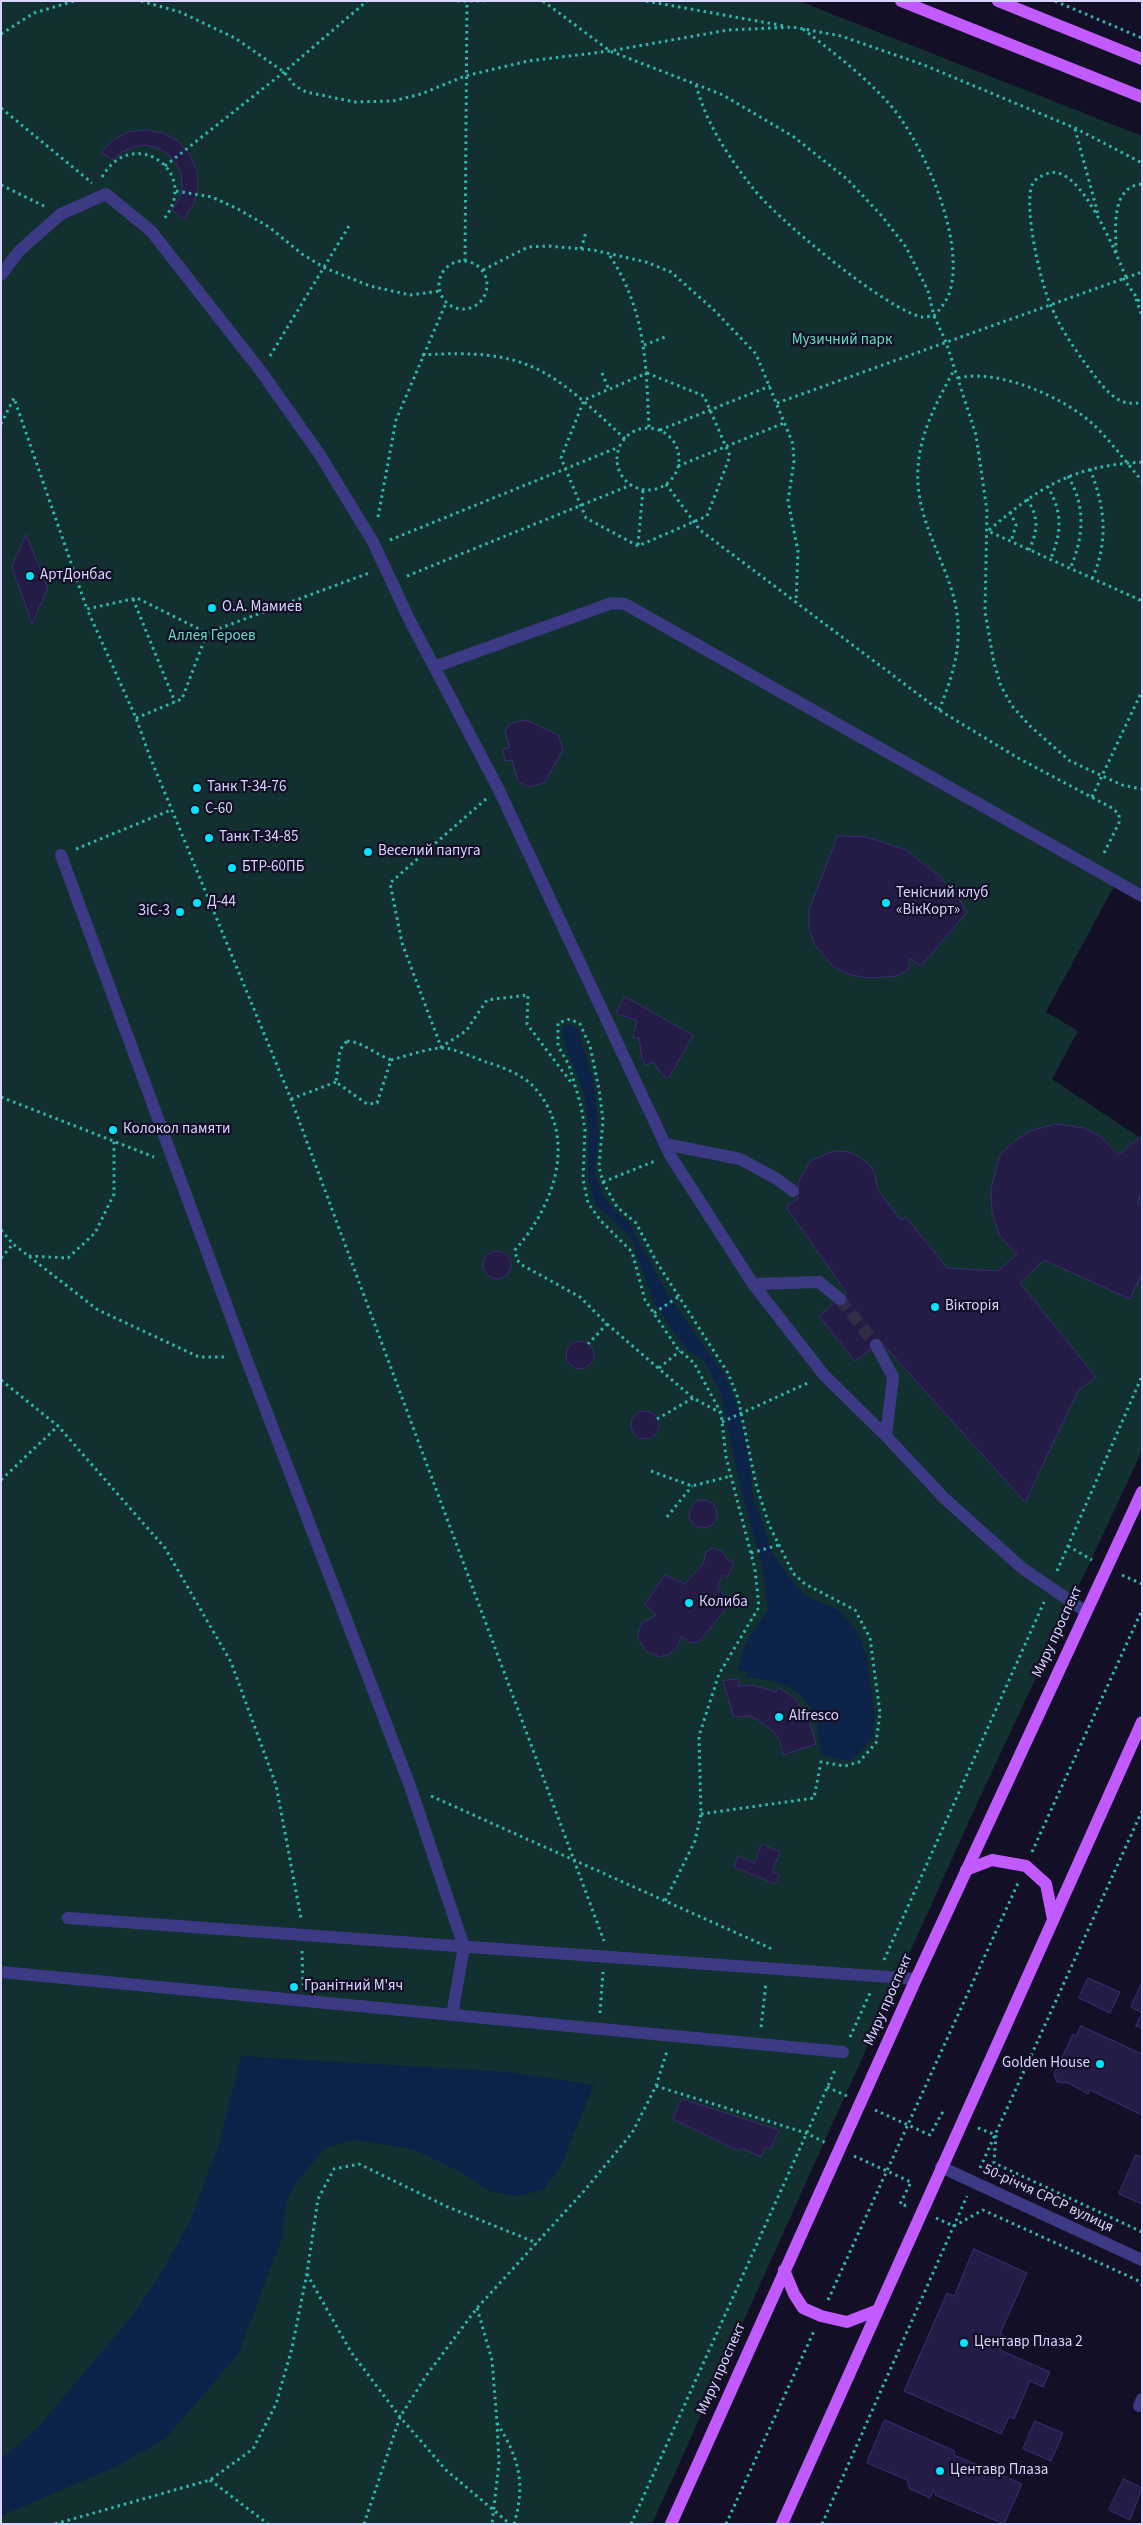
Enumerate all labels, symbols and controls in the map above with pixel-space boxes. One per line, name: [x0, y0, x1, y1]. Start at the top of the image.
park label: Музичний парк: [792, 332, 892, 350]
place label: АртДонбас: [40, 567, 112, 585]
marker: АртДонбас: [24, 570, 36, 582]
place label: О.А. Мамиев: [222, 599, 302, 617]
marker: О.А. Мамиев: [206, 602, 218, 614]
park label: Аллея Героев: [168, 628, 256, 646]
place label: Танк Т-34-76: [207, 779, 286, 797]
marker: Танк Т-34-76: [191, 782, 203, 794]
place label: С-60: [205, 801, 233, 819]
marker: С-60: [189, 804, 201, 816]
place label: Танк Т-34-85: [219, 829, 298, 847]
marker: Танк Т-34-85: [203, 832, 215, 844]
place label: Веселий папуга: [378, 843, 481, 861]
marker: Веселий папуга: [362, 846, 374, 858]
place label: БТР-60ПБ: [242, 859, 304, 877]
marker: БТР-60ПБ: [226, 862, 238, 874]
place label: Тенісний клуб «ВікКорт»: [896, 885, 988, 920]
place label: Д-44: [207, 894, 236, 912]
marker: Д-44: [191, 897, 203, 909]
marker: Тенісний клуб «ВікКорт»: [880, 897, 892, 909]
place label: ЗіС-3: [138, 903, 170, 921]
marker: ЗіС-3: [174, 906, 186, 918]
place label: Колокол памяти: [123, 1121, 231, 1139]
marker: Колокол памяти: [107, 1124, 119, 1136]
place label: Вікторія: [945, 1298, 999, 1316]
marker: Вікторія: [929, 1301, 941, 1313]
street label: Миру проспект: [1029, 1583, 1087, 1681]
place label: Колиба: [699, 1594, 748, 1612]
marker: Колиба: [683, 1597, 695, 1609]
place label: Alfresco: [789, 1708, 839, 1726]
marker: Alfresco: [773, 1711, 785, 1723]
street label: Миру проспект: [861, 1951, 917, 2049]
place label: Гранітний М'яч: [304, 1978, 403, 1996]
marker: Гранітний М'яч: [288, 1981, 300, 1993]
place label: Golden House: [1002, 2055, 1090, 2073]
marker: Golden House: [1094, 2058, 1106, 2070]
street label: 50-річчя СРСР вулиця: [980, 2161, 1116, 2237]
street label: Миру проспект: [694, 2320, 750, 2418]
place label: Центавр Плаза 2: [974, 2334, 1083, 2352]
marker: Центавр Плаза 2: [958, 2337, 970, 2349]
place label: Центавр Плаза: [950, 2462, 1048, 2480]
marker: Центавр Плаза: [934, 2465, 946, 2477]

